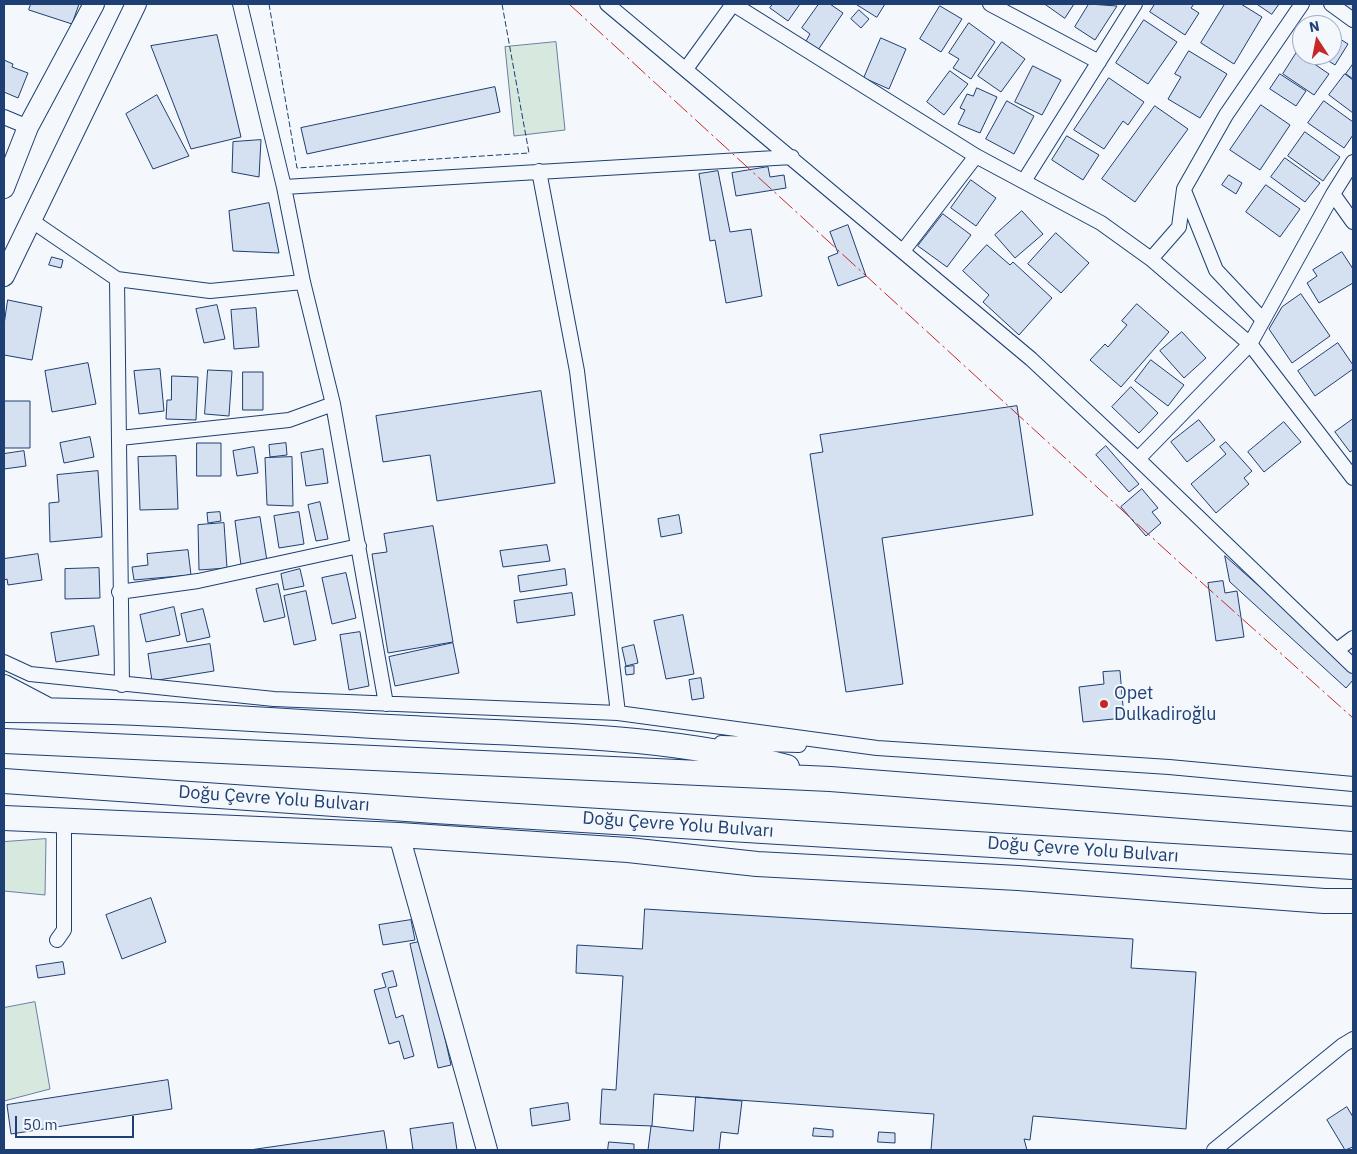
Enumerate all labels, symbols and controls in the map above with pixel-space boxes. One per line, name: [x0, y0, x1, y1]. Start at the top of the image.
north arrow: [1292, 15, 1342, 65]
text: N: [1308, 16, 1321, 36]
place label: Opet Dulkadiroğlu: [1114, 683, 1216, 726]
marker: Opet Dulkadiroğlu: [1098, 698, 1110, 710]
street label: Doğu Çevre Yolu Bulvarı: [178, 782, 370, 816]
street label: Doğu Çevre Yolu Bulvarı: [582, 808, 774, 842]
street label: Doğu Çevre Yolu Bulvarı: [987, 833, 1179, 867]
scale bar: [18, 1106, 136, 1138]
text: 50 m: [23, 1115, 58, 1134]

